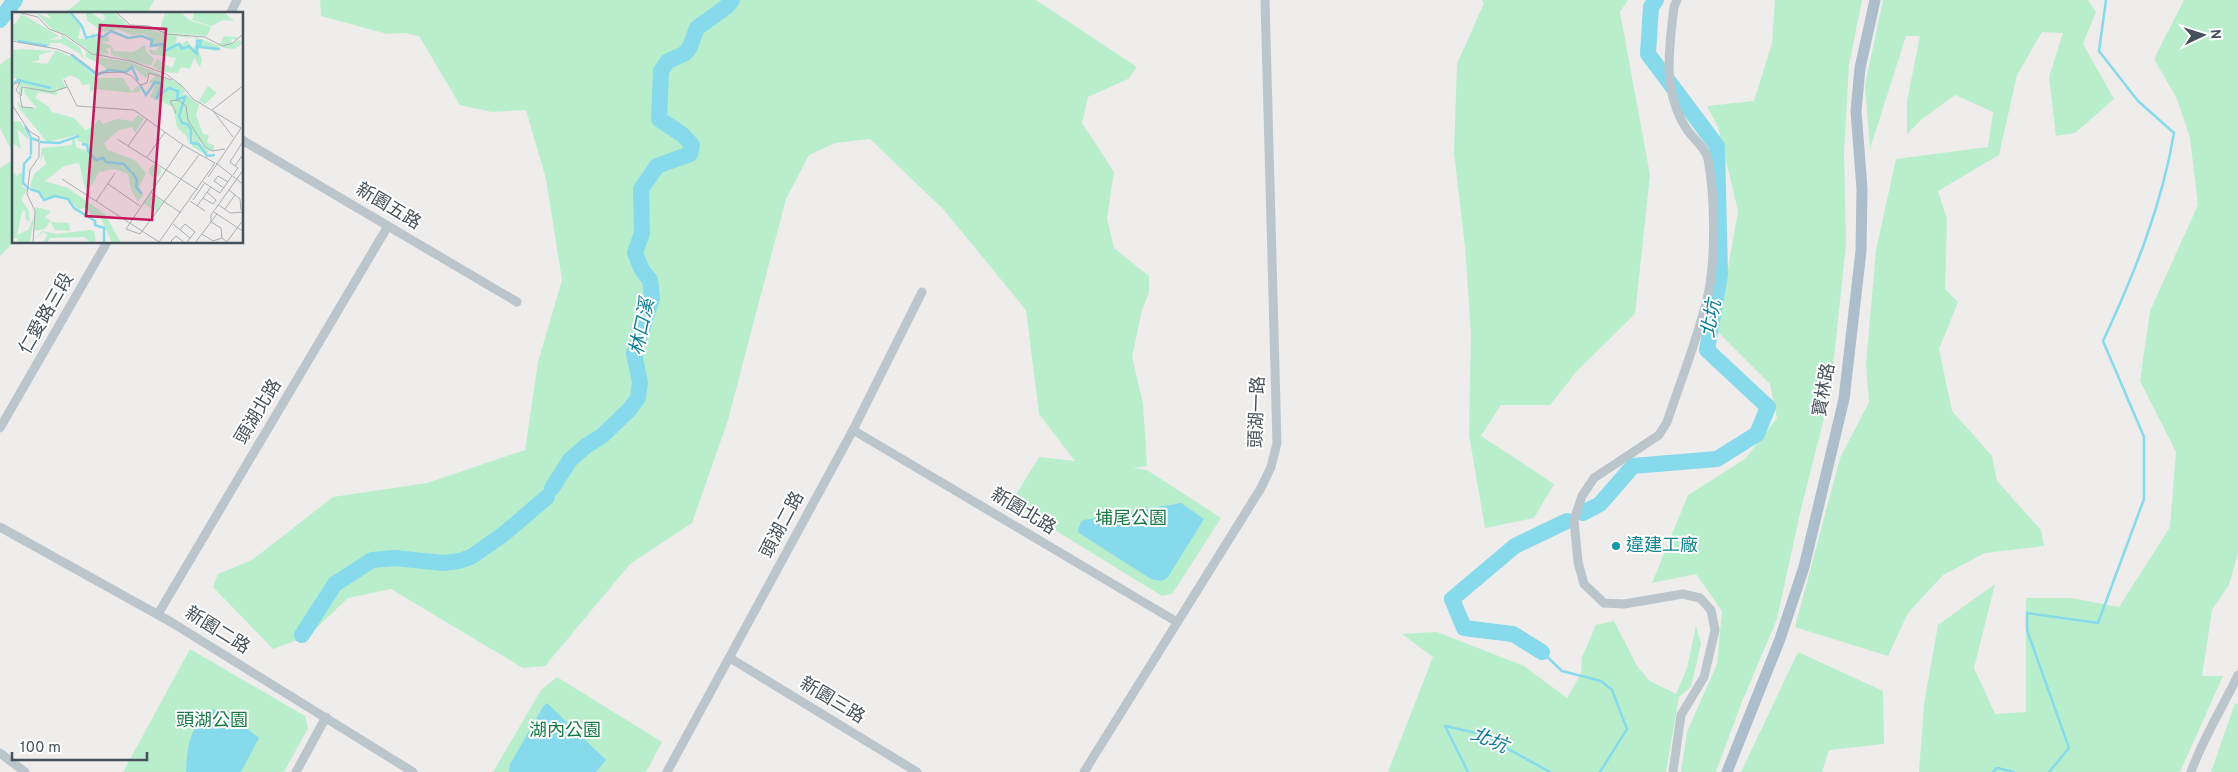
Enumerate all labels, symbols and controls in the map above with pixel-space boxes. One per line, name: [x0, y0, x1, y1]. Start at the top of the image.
north arrow: [2178, 10, 2228, 60]
inset map: [12, 12, 244, 244]
text: N: [2206, 29, 2223, 40]
street label: 新園五路: [351, 179, 425, 235]
street label: 仁愛路三段: [15, 269, 79, 359]
water label: 林口溪: [625, 294, 661, 357]
water label: 北坑: [1697, 295, 1728, 340]
street label: 寶林路: [1809, 361, 1841, 419]
street label: 頭湖北路: [231, 375, 287, 449]
street label: 頭湖一路: [1245, 376, 1271, 448]
street label: 新園北路: [986, 484, 1060, 540]
street label: 頭湖二路: [756, 488, 810, 562]
park label: 埔尾公園: [1095, 508, 1167, 531]
place label: 違建工廠: [1626, 535, 1698, 558]
marker: 違建工廠: [1610, 540, 1622, 552]
street label: 新園二路: [180, 602, 254, 660]
street label: 新園三路: [795, 673, 869, 729]
park label: 頭湖公園: [176, 710, 248, 733]
park label: 湖內公園: [529, 720, 601, 743]
water label: 北坑: [1467, 723, 1514, 761]
scale bar: [12, 730, 148, 762]
text: 100 m: [20, 739, 61, 758]

